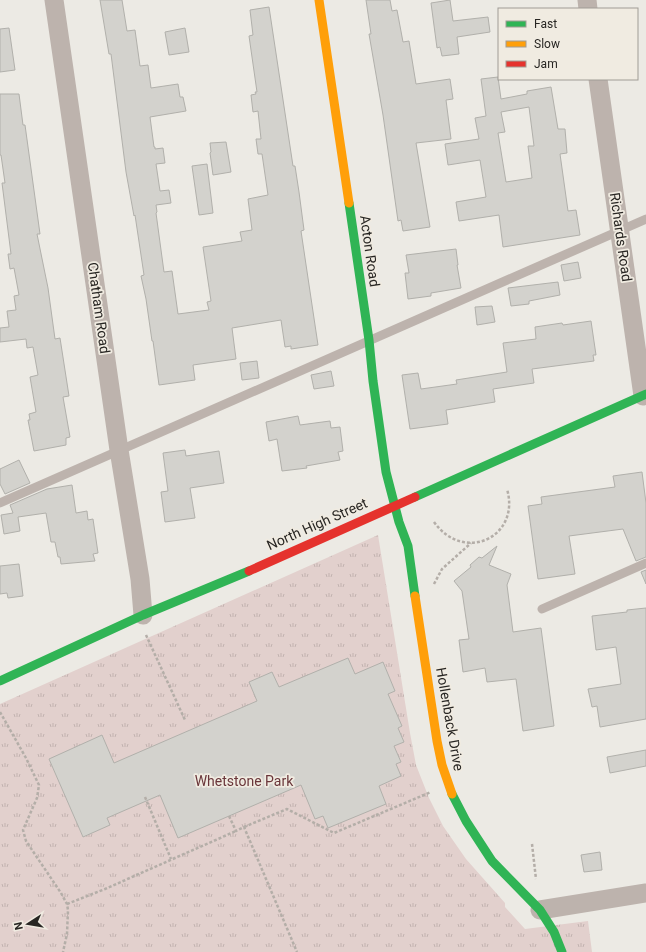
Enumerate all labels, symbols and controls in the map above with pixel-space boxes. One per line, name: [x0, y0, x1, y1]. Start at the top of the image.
legend: [498, 8, 638, 80]
text: Fast: [534, 17, 557, 31]
text: Slow: [534, 37, 560, 51]
text: Jam: [534, 57, 558, 71]
street label: Richards Road: [607, 191, 635, 283]
street label: Acton Road: [357, 214, 383, 288]
street label: Chatham Road: [85, 261, 113, 355]
street label: North High Street: [264, 495, 370, 553]
street label: Hollenback Drive: [433, 666, 467, 772]
park label: Whetstone Park: [195, 773, 294, 789]
north arrow: [8, 904, 48, 944]
text: N: [11, 921, 26, 931]

